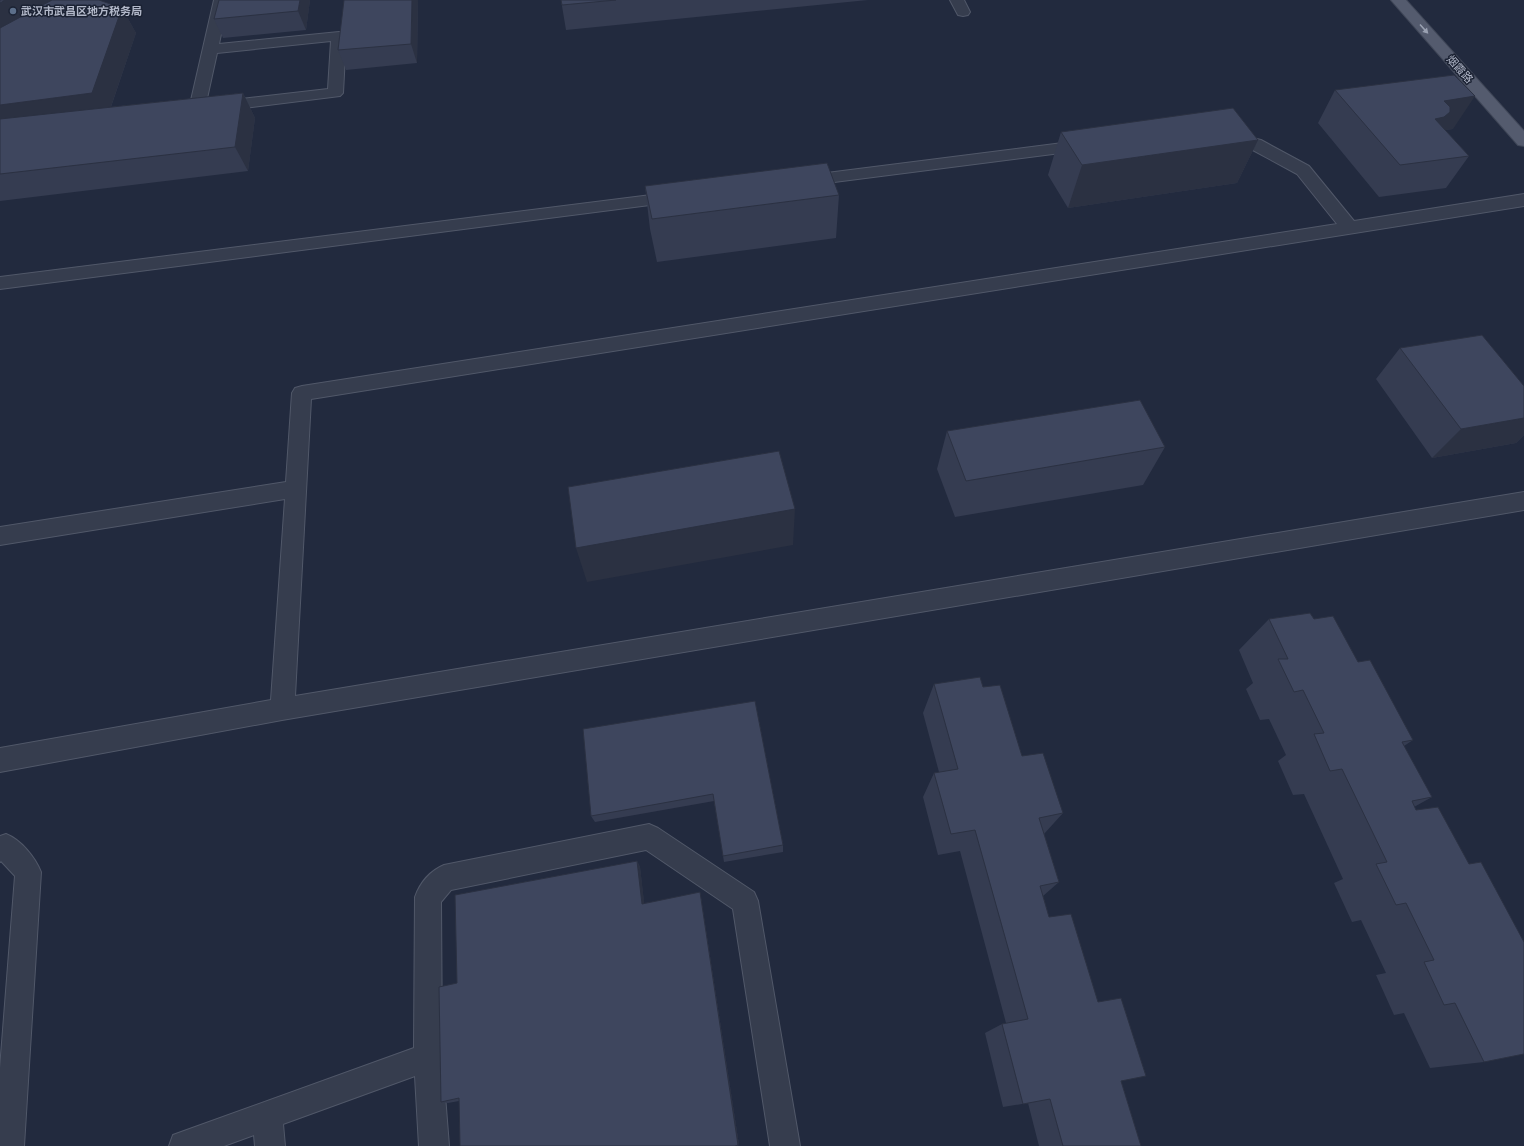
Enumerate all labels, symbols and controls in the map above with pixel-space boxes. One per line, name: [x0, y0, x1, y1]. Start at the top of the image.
place label: 武汉市武昌区地方税务局: [21, 4, 142, 18]
marker: 武汉市武昌区地方税务局: [8, 6, 18, 16]
one-way arrow: [1420, 24, 1429, 34]
street label: 烟霞路: [1444, 52, 1476, 86]

